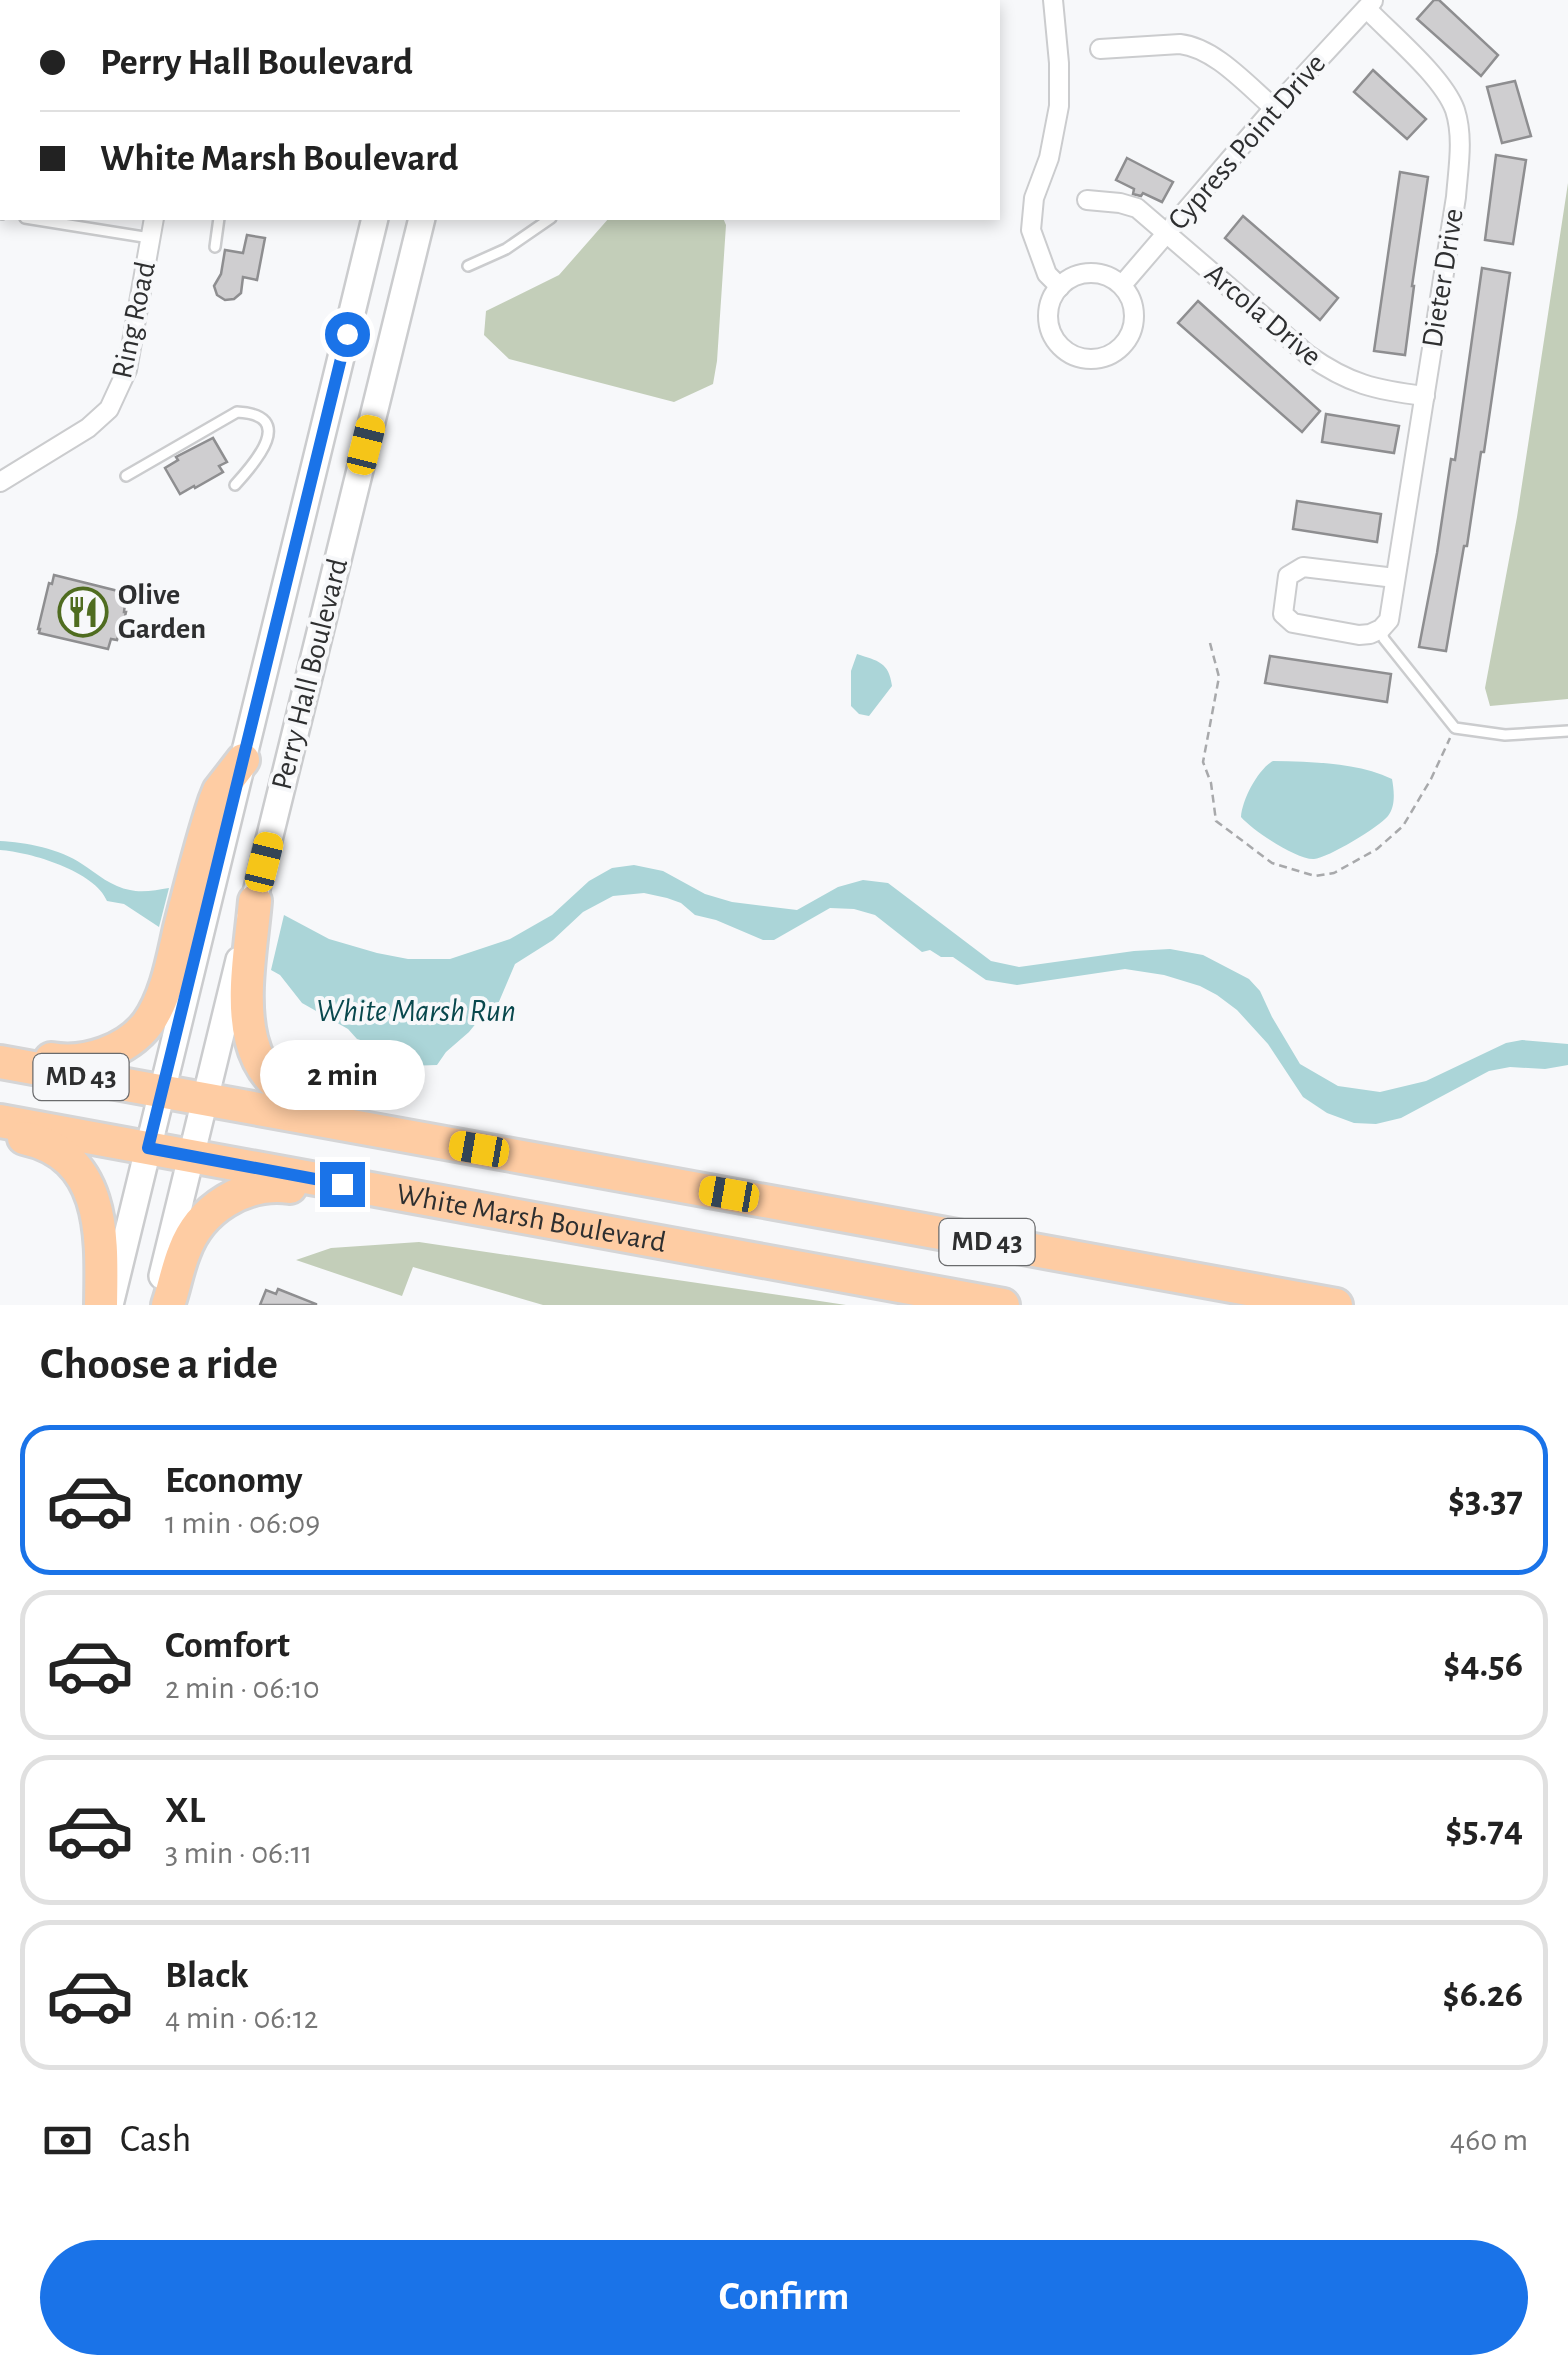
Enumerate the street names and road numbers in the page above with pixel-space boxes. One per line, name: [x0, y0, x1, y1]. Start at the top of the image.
street label: Cypress Point Drive: [1163, 48, 1331, 236]
street label: Dieter Drive: [1417, 206, 1469, 350]
street label: Arcola Drive: [1199, 258, 1327, 372]
street label: Ring Road: [107, 259, 161, 381]
street label: Perry Hall Boulevard: [267, 555, 353, 793]
road number: MD 43: [34, 1054, 128, 1100]
street label: White Marsh Boulevard: [394, 1179, 668, 1258]
road number: MD 43: [940, 1219, 1034, 1265]

